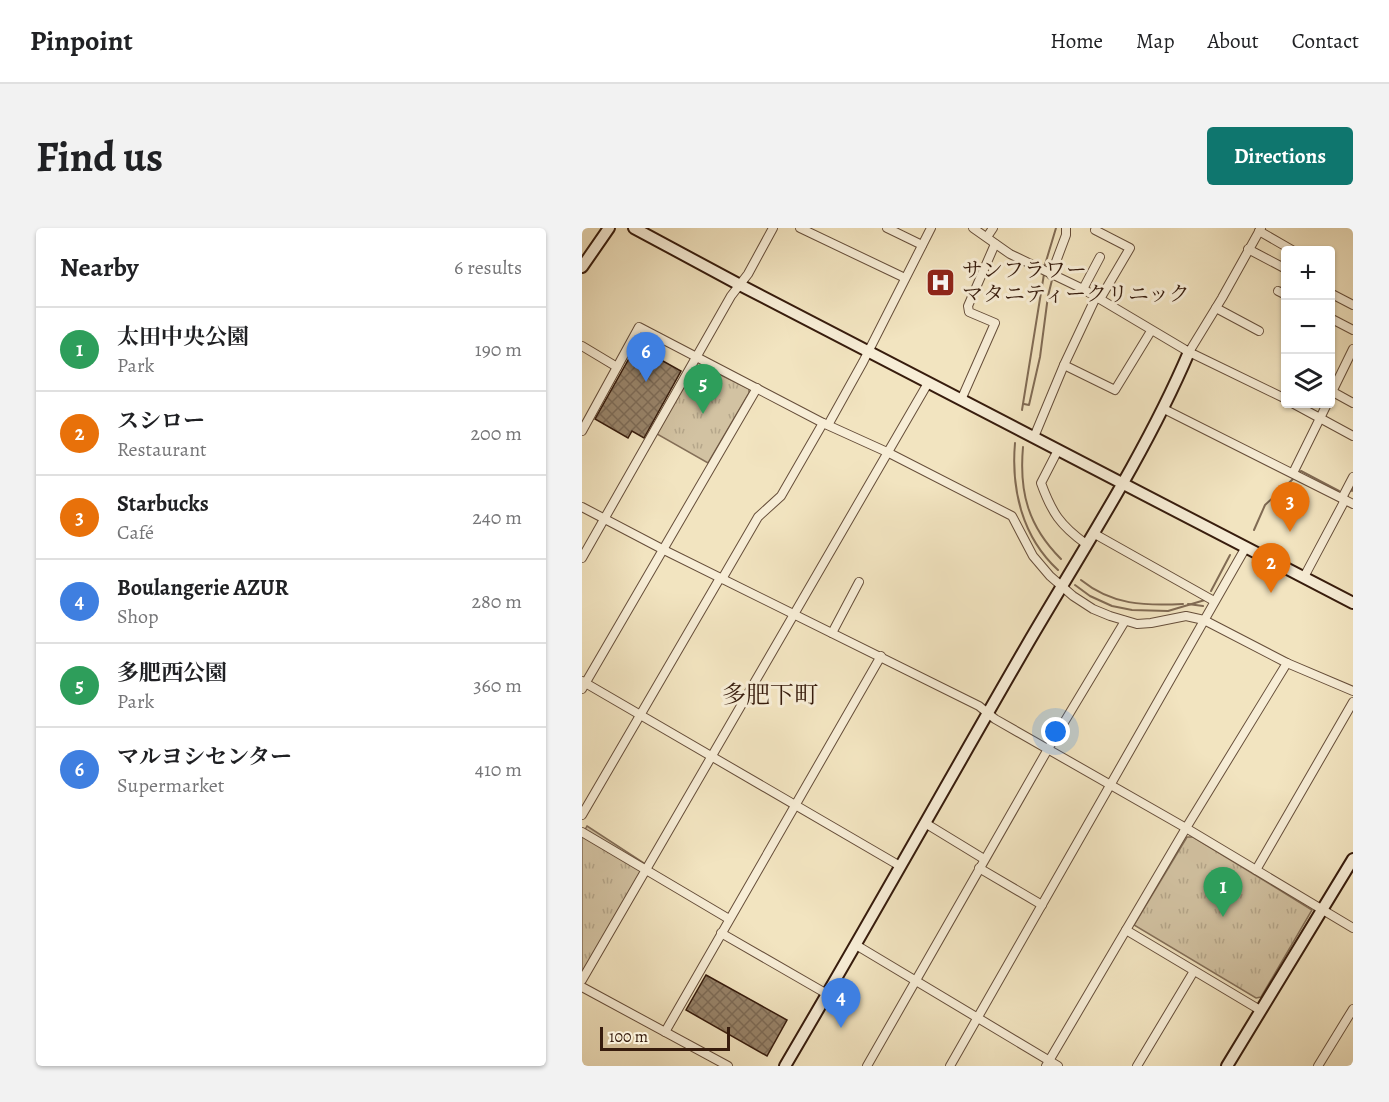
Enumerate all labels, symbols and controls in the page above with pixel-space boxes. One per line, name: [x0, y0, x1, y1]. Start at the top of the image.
text: Pinpoint: [30, 22, 133, 60]
text: Home: [1050, 27, 1103, 55]
text: Map: [1136, 27, 1174, 55]
text: About: [1207, 27, 1259, 55]
text: Contact: [1292, 27, 1359, 55]
button: Directions: [1207, 127, 1353, 185]
text: Find us: [36, 128, 163, 185]
map controls: [1281, 246, 1335, 408]
button: +: [1281, 246, 1335, 300]
text: Nearby: [60, 250, 139, 285]
text: 6 results: [454, 254, 522, 281]
place label: サンフラワー マタニティークリニック: [962, 256, 1190, 308]
hospital icon: サンフラワー マタニティークリニック: [925, 266, 957, 298]
button: −: [1281, 300, 1335, 354]
text: 太田中央公園: [117, 322, 249, 352]
pin: 6: [626, 332, 666, 382]
text: 1: [76, 336, 83, 363]
text: 190 m: [475, 336, 522, 363]
text: Park: [117, 352, 155, 379]
button: layers: [1281, 354, 1335, 408]
pin: 5: [684, 364, 722, 414]
text: スシロー: [117, 406, 205, 436]
text: 2: [75, 420, 84, 447]
text: 200 m: [471, 420, 522, 447]
text: Restaurant: [117, 436, 207, 463]
pin: 3: [1270, 482, 1310, 532]
text: Starbucks: [117, 489, 209, 519]
text: 3: [75, 504, 84, 531]
text: 240 m: [472, 504, 522, 531]
text: Café: [117, 519, 154, 546]
pin: 2: [1252, 544, 1290, 593]
text: Boulangerie AZUR: [117, 573, 289, 603]
text: 4: [75, 588, 84, 615]
text: 280 m: [472, 588, 522, 615]
text: Shop: [117, 603, 159, 630]
text: 多肥西公園: [117, 658, 227, 688]
text: 5: [75, 672, 84, 699]
text: 360 m: [473, 672, 522, 699]
district label: 多肥下町: [722, 679, 818, 711]
text: Park: [117, 688, 155, 715]
your location: [1041, 717, 1070, 746]
text: マルヨシセンター: [117, 742, 292, 772]
text: 6: [75, 756, 84, 783]
text: 410 m: [475, 756, 522, 783]
text: Supermarket: [117, 772, 224, 799]
pin: 1: [1204, 868, 1242, 917]
pin: 4: [822, 978, 860, 1028]
scale bar: [600, 1024, 730, 1052]
text: 100 m: [609, 1026, 648, 1048]

